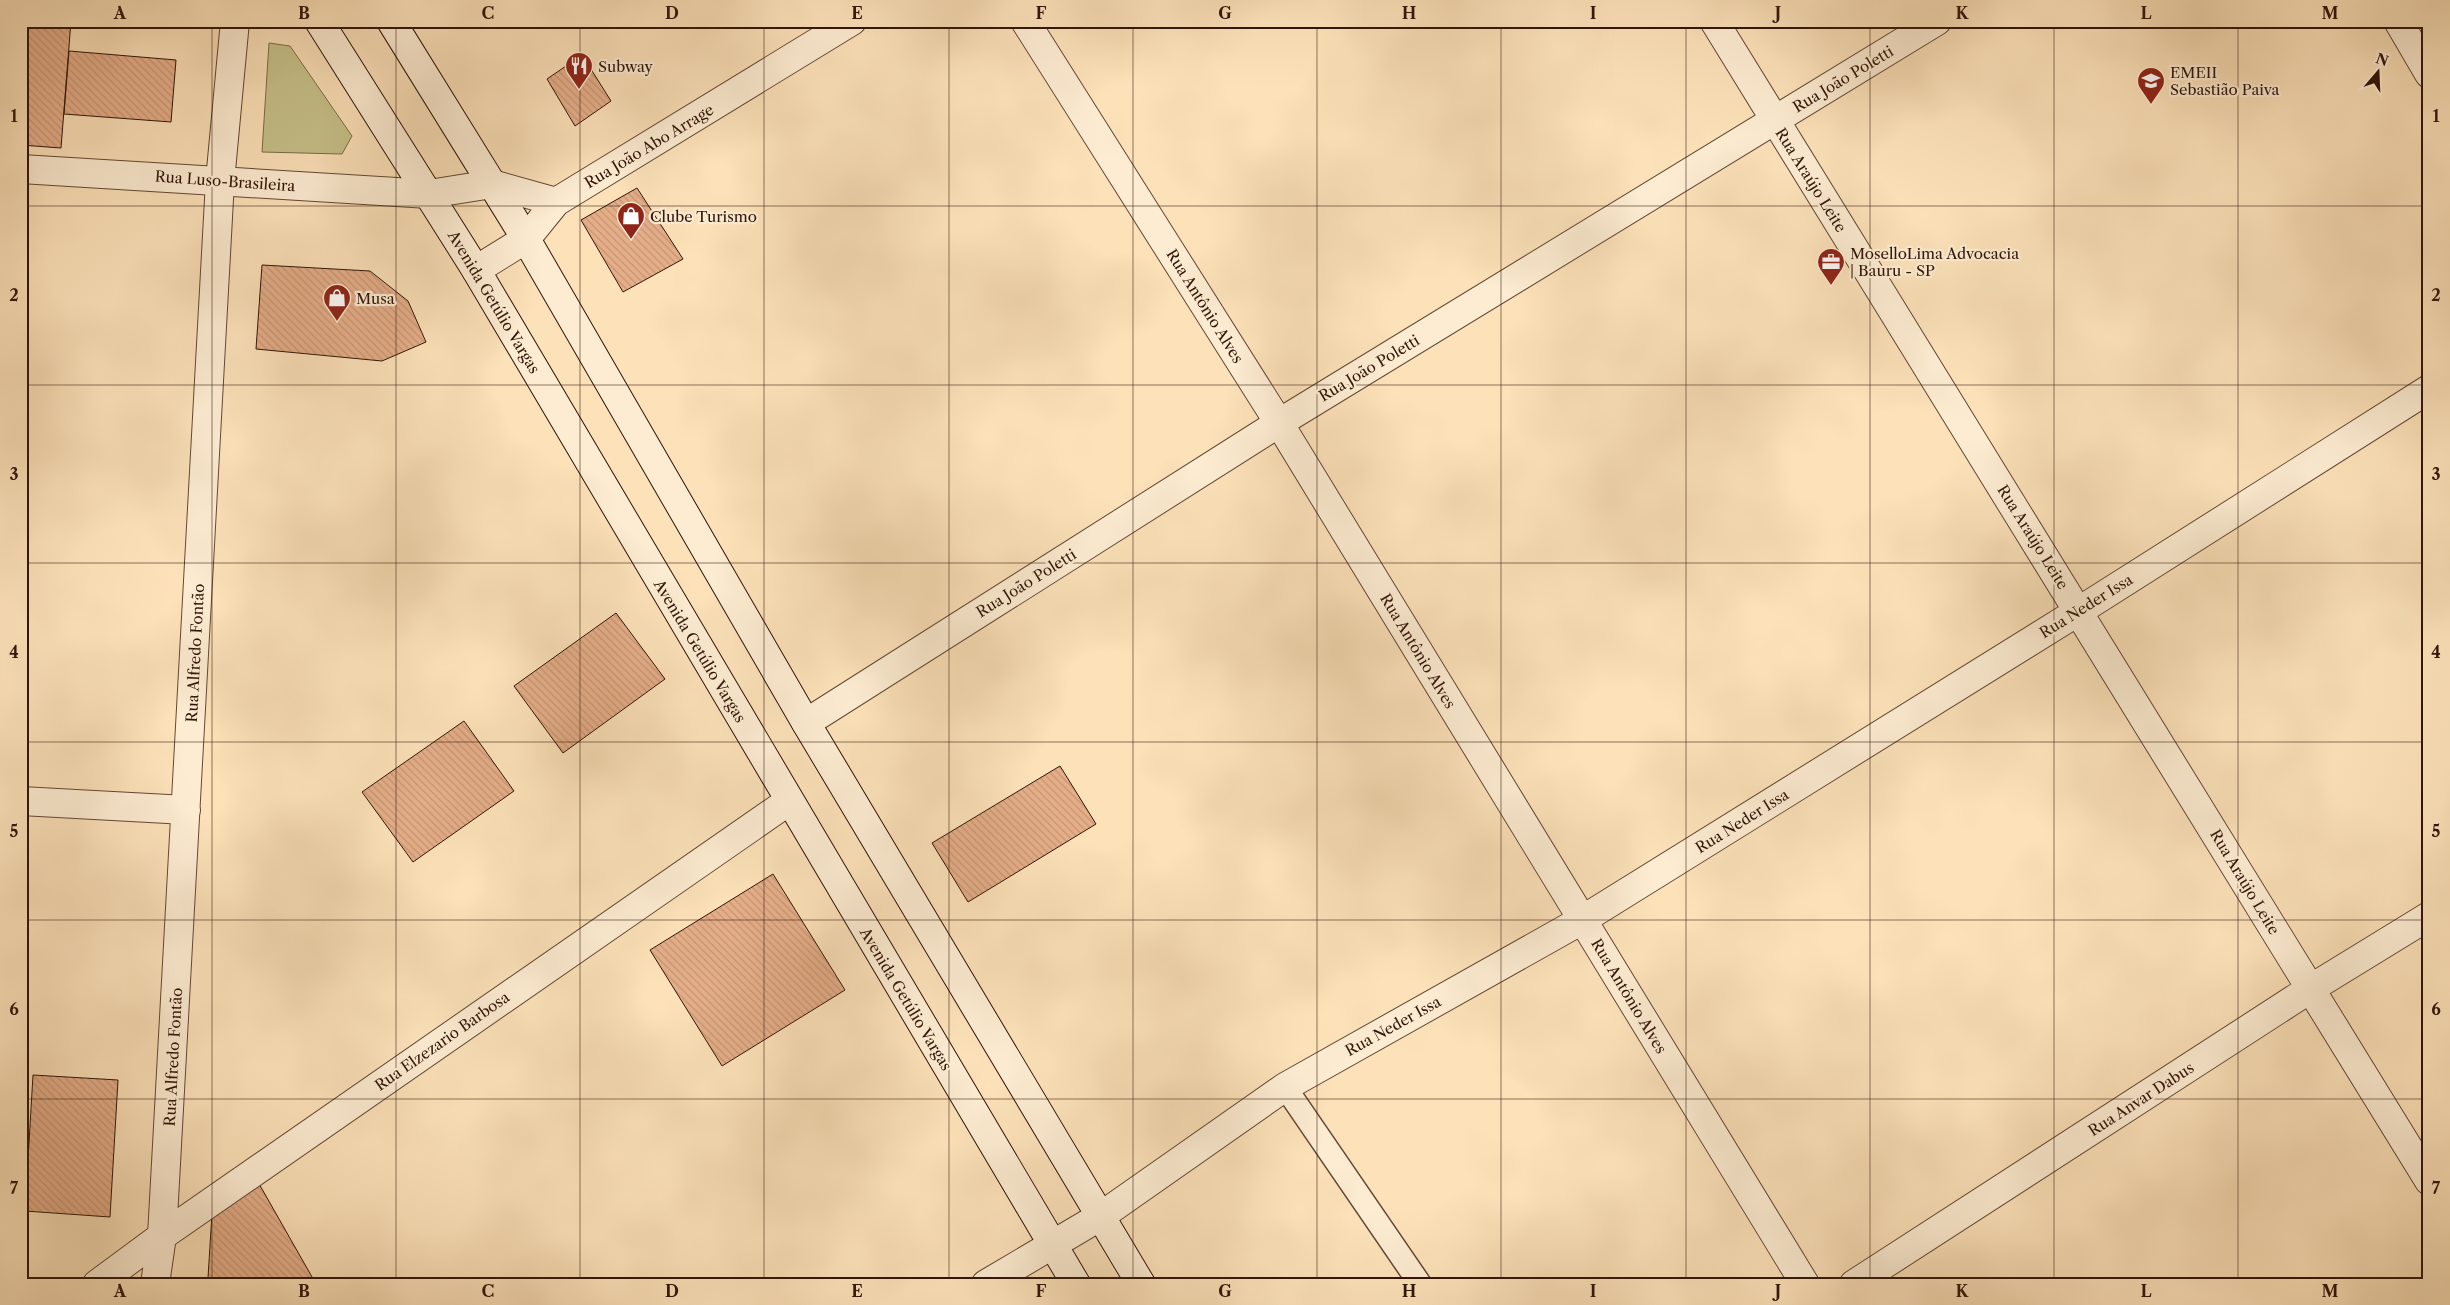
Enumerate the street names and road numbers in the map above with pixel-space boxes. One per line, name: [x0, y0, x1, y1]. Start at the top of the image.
street label: Rua João Poletti: [1789, 41, 1897, 117]
street label: Rua João Abo Arrage: [581, 100, 717, 192]
street label: Rua Araújo Leite: [1771, 124, 1851, 236]
street label: Rua Luso-Brasileira: [154, 167, 296, 195]
street label: Avenida Getúlio Vargas: [443, 226, 544, 377]
street label: Rua Antônio Alves: [1162, 245, 1248, 367]
street label: Rua João Poletti: [1315, 330, 1423, 406]
street label: Rua Araújo Leite: [1993, 481, 2073, 593]
street label: Rua João Poletti: [973, 544, 1080, 621]
street label: Rua Neder Issa: [2036, 570, 2136, 642]
street label: Avenida Getúlio Vargas: [649, 575, 750, 726]
street label: Rua Alfredo Fontão: [182, 583, 208, 723]
street label: Rua Antônio Alves: [1376, 590, 1460, 712]
street label: Rua Neder Issa: [1692, 785, 1792, 857]
street label: Rua Araújo Leite: [2206, 826, 2284, 938]
street label: Avenida Getúlio Vargas: [855, 923, 956, 1074]
street label: Rua Antônio Alves: [1587, 935, 1671, 1057]
street label: Rua Alfredo Fontão: [160, 987, 186, 1127]
street label: Rua Elzezario Barbosa: [371, 987, 513, 1095]
street label: Rua Neder Issa: [1342, 992, 1444, 1060]
street label: Rua Anvar Dabus: [2085, 1058, 2197, 1140]

